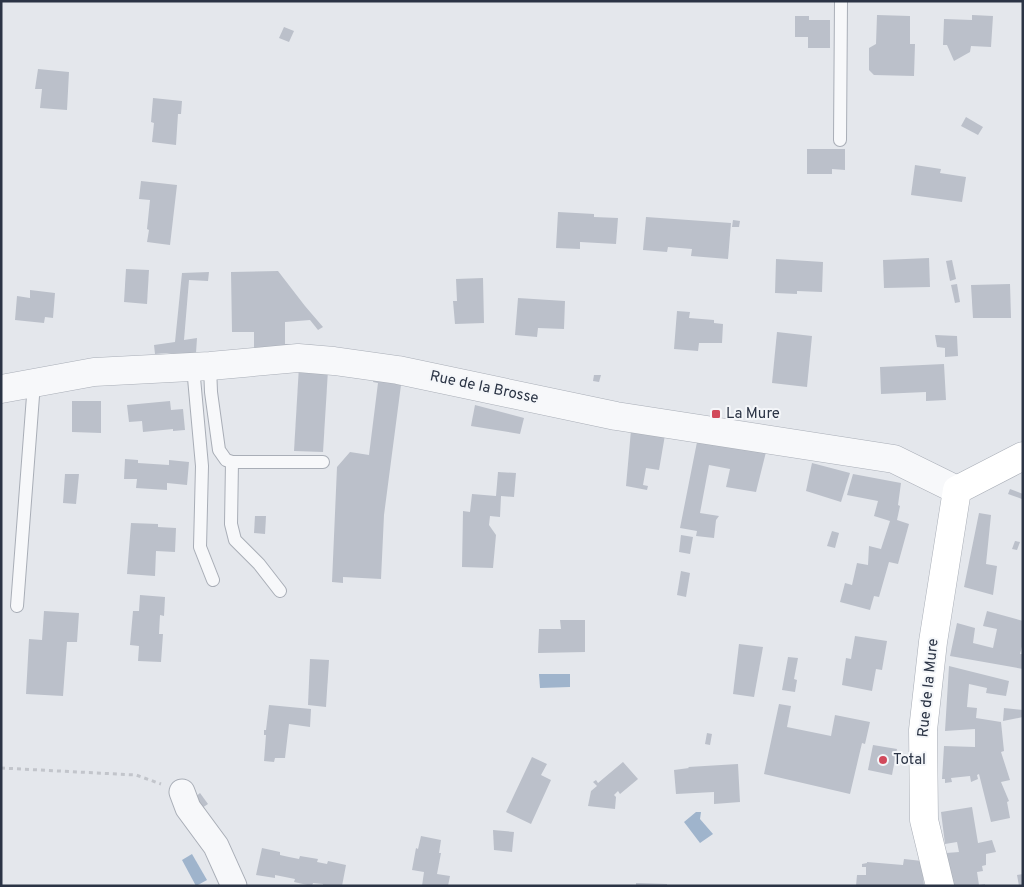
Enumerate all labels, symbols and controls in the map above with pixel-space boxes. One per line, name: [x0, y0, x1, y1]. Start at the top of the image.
street label: Rue de la Brosse: [428, 367, 540, 409]
place label: La Mure: [726, 405, 780, 424]
marker: La Mure: [710, 408, 722, 420]
street label: Rue de la Mure: [914, 638, 944, 738]
place label: Total: [893, 751, 926, 770]
marker: Total: [877, 754, 889, 766]

